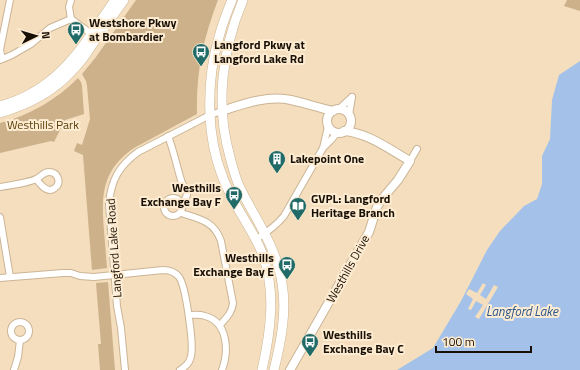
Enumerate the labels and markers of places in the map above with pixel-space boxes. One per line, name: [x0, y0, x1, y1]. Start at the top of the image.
place label: Westshore Pkwy at Bombardier: [89, 13, 177, 46]
bus stop icon: Westshore Pkwy at Bombardier: [66, 20, 86, 45]
place label: Langford Pkwy at Langford Lake Rd: [214, 35, 305, 68]
bus stop icon: Langford Pkwy at Langford Lake Rd: [191, 42, 211, 67]
building icon: Lakepoint One: [267, 149, 287, 174]
place label: Lakepoint One: [290, 149, 364, 168]
place label: Westhills Exchange Bay F: [140, 178, 222, 211]
bus stop icon: Westhills Exchange Bay F: [224, 185, 244, 210]
place label: GVPL: Langford Heritage Branch: [311, 189, 395, 222]
library icon: GVPL: Langford Heritage Branch: [288, 196, 308, 221]
place label: Westhills Exchange Bay E: [193, 248, 274, 281]
bus stop icon: Westhills Exchange Bay E: [277, 255, 297, 280]
place label: Westhills Exchange Bay C: [323, 325, 404, 358]
bus stop icon: Westhills Exchange Bay C: [300, 332, 320, 357]

